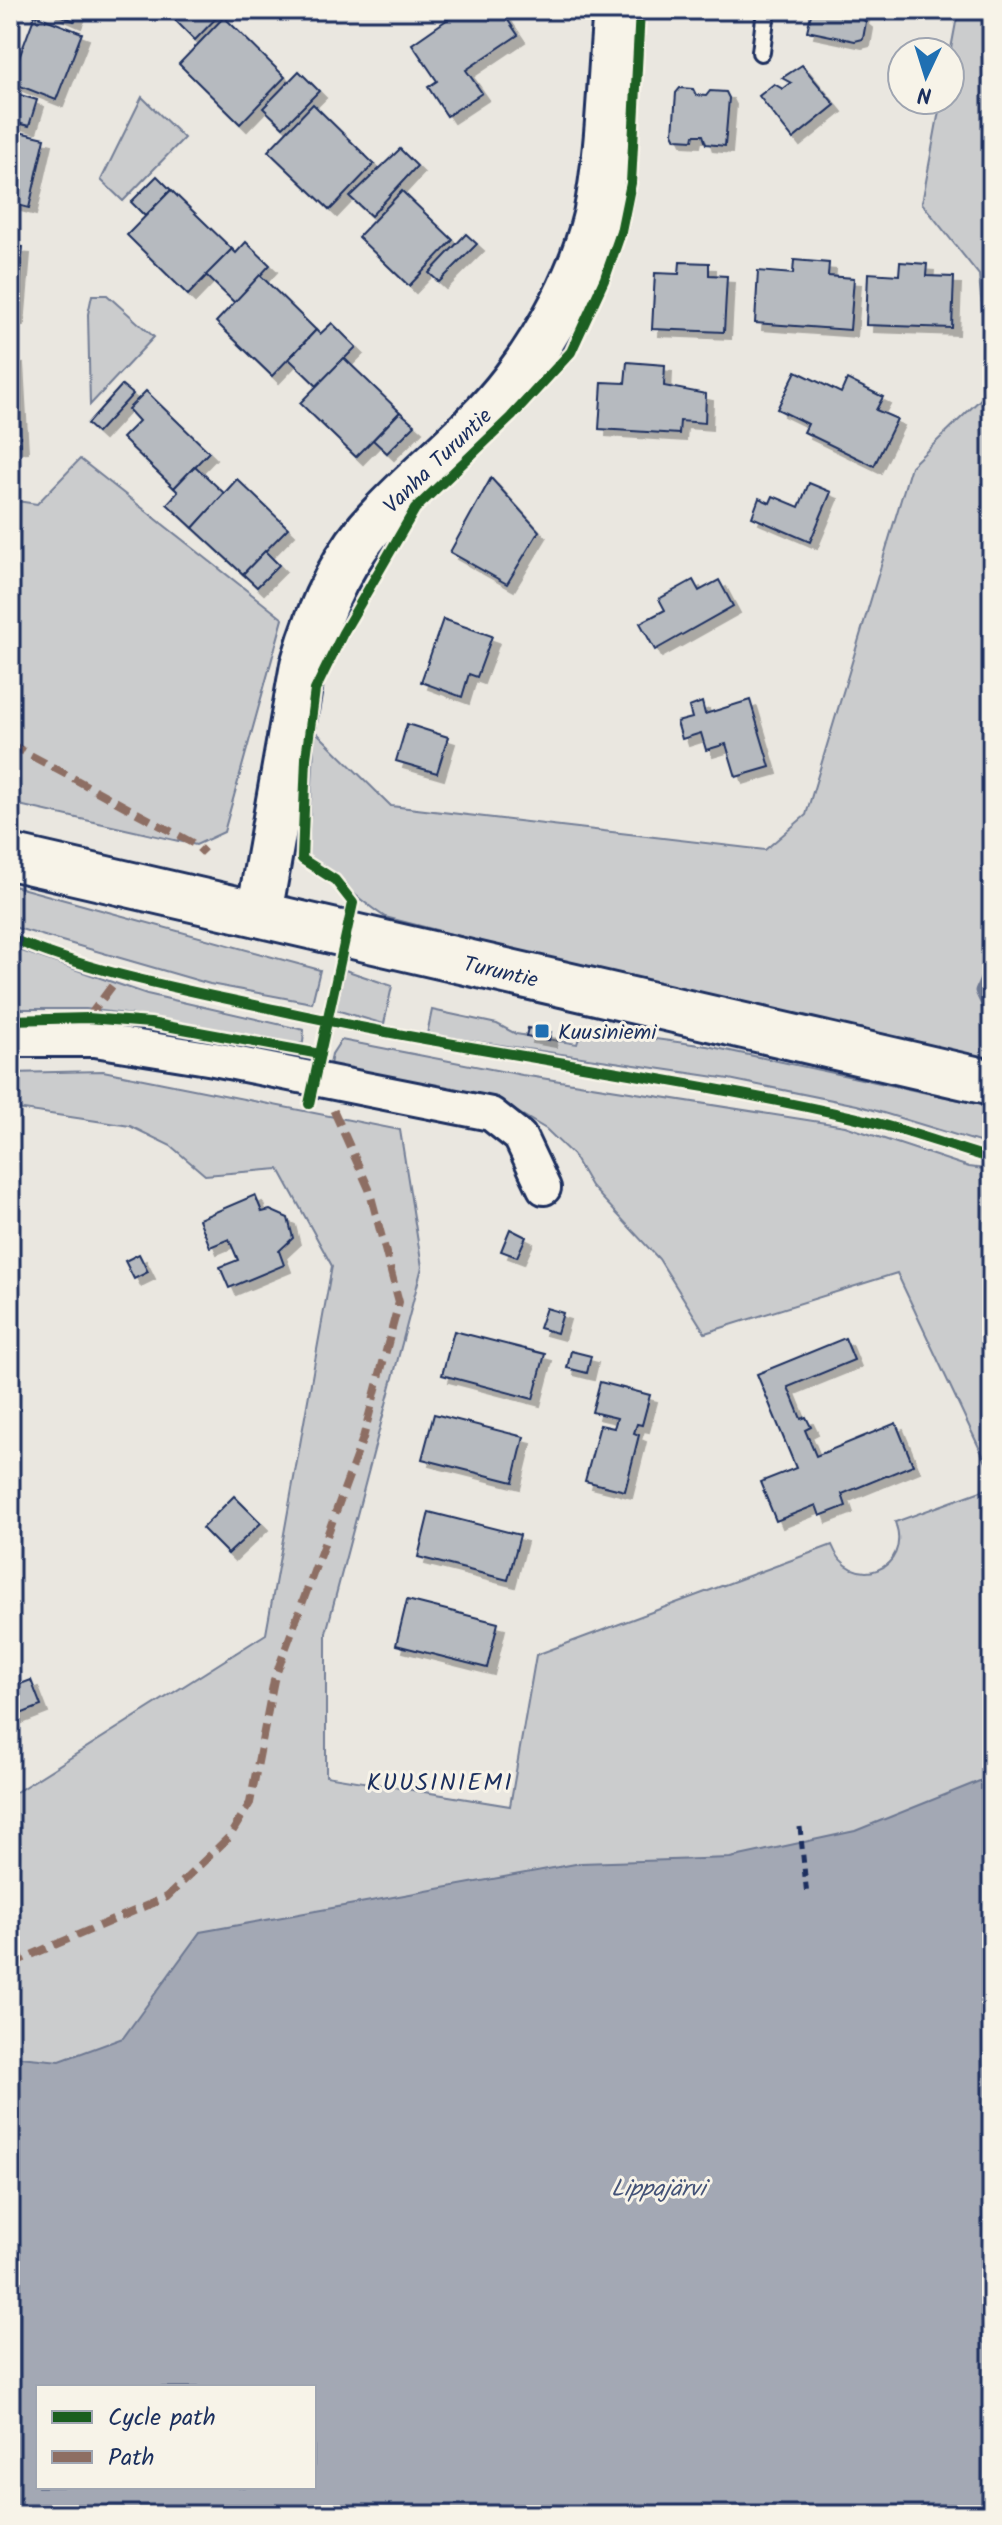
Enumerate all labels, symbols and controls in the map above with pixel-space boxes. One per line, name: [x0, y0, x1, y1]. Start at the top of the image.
north arrow: [886, 36, 966, 116]
text: N: [917, 76, 933, 111]
street label: Vanha Turuntie: [376, 400, 501, 523]
street label: Turuntie: [460, 948, 541, 999]
place label: Kuusiniemi: [558, 1016, 657, 1051]
marker: Kuusiniemi: [533, 1022, 551, 1040]
district label: KUUSINIEMI: [366, 1764, 514, 1803]
water label: Lippajärvi: [611, 2170, 710, 2209]
legend: [36, 2385, 316, 2489]
text: Cycle path: [108, 2399, 216, 2438]
text: Path: [108, 2439, 154, 2478]

